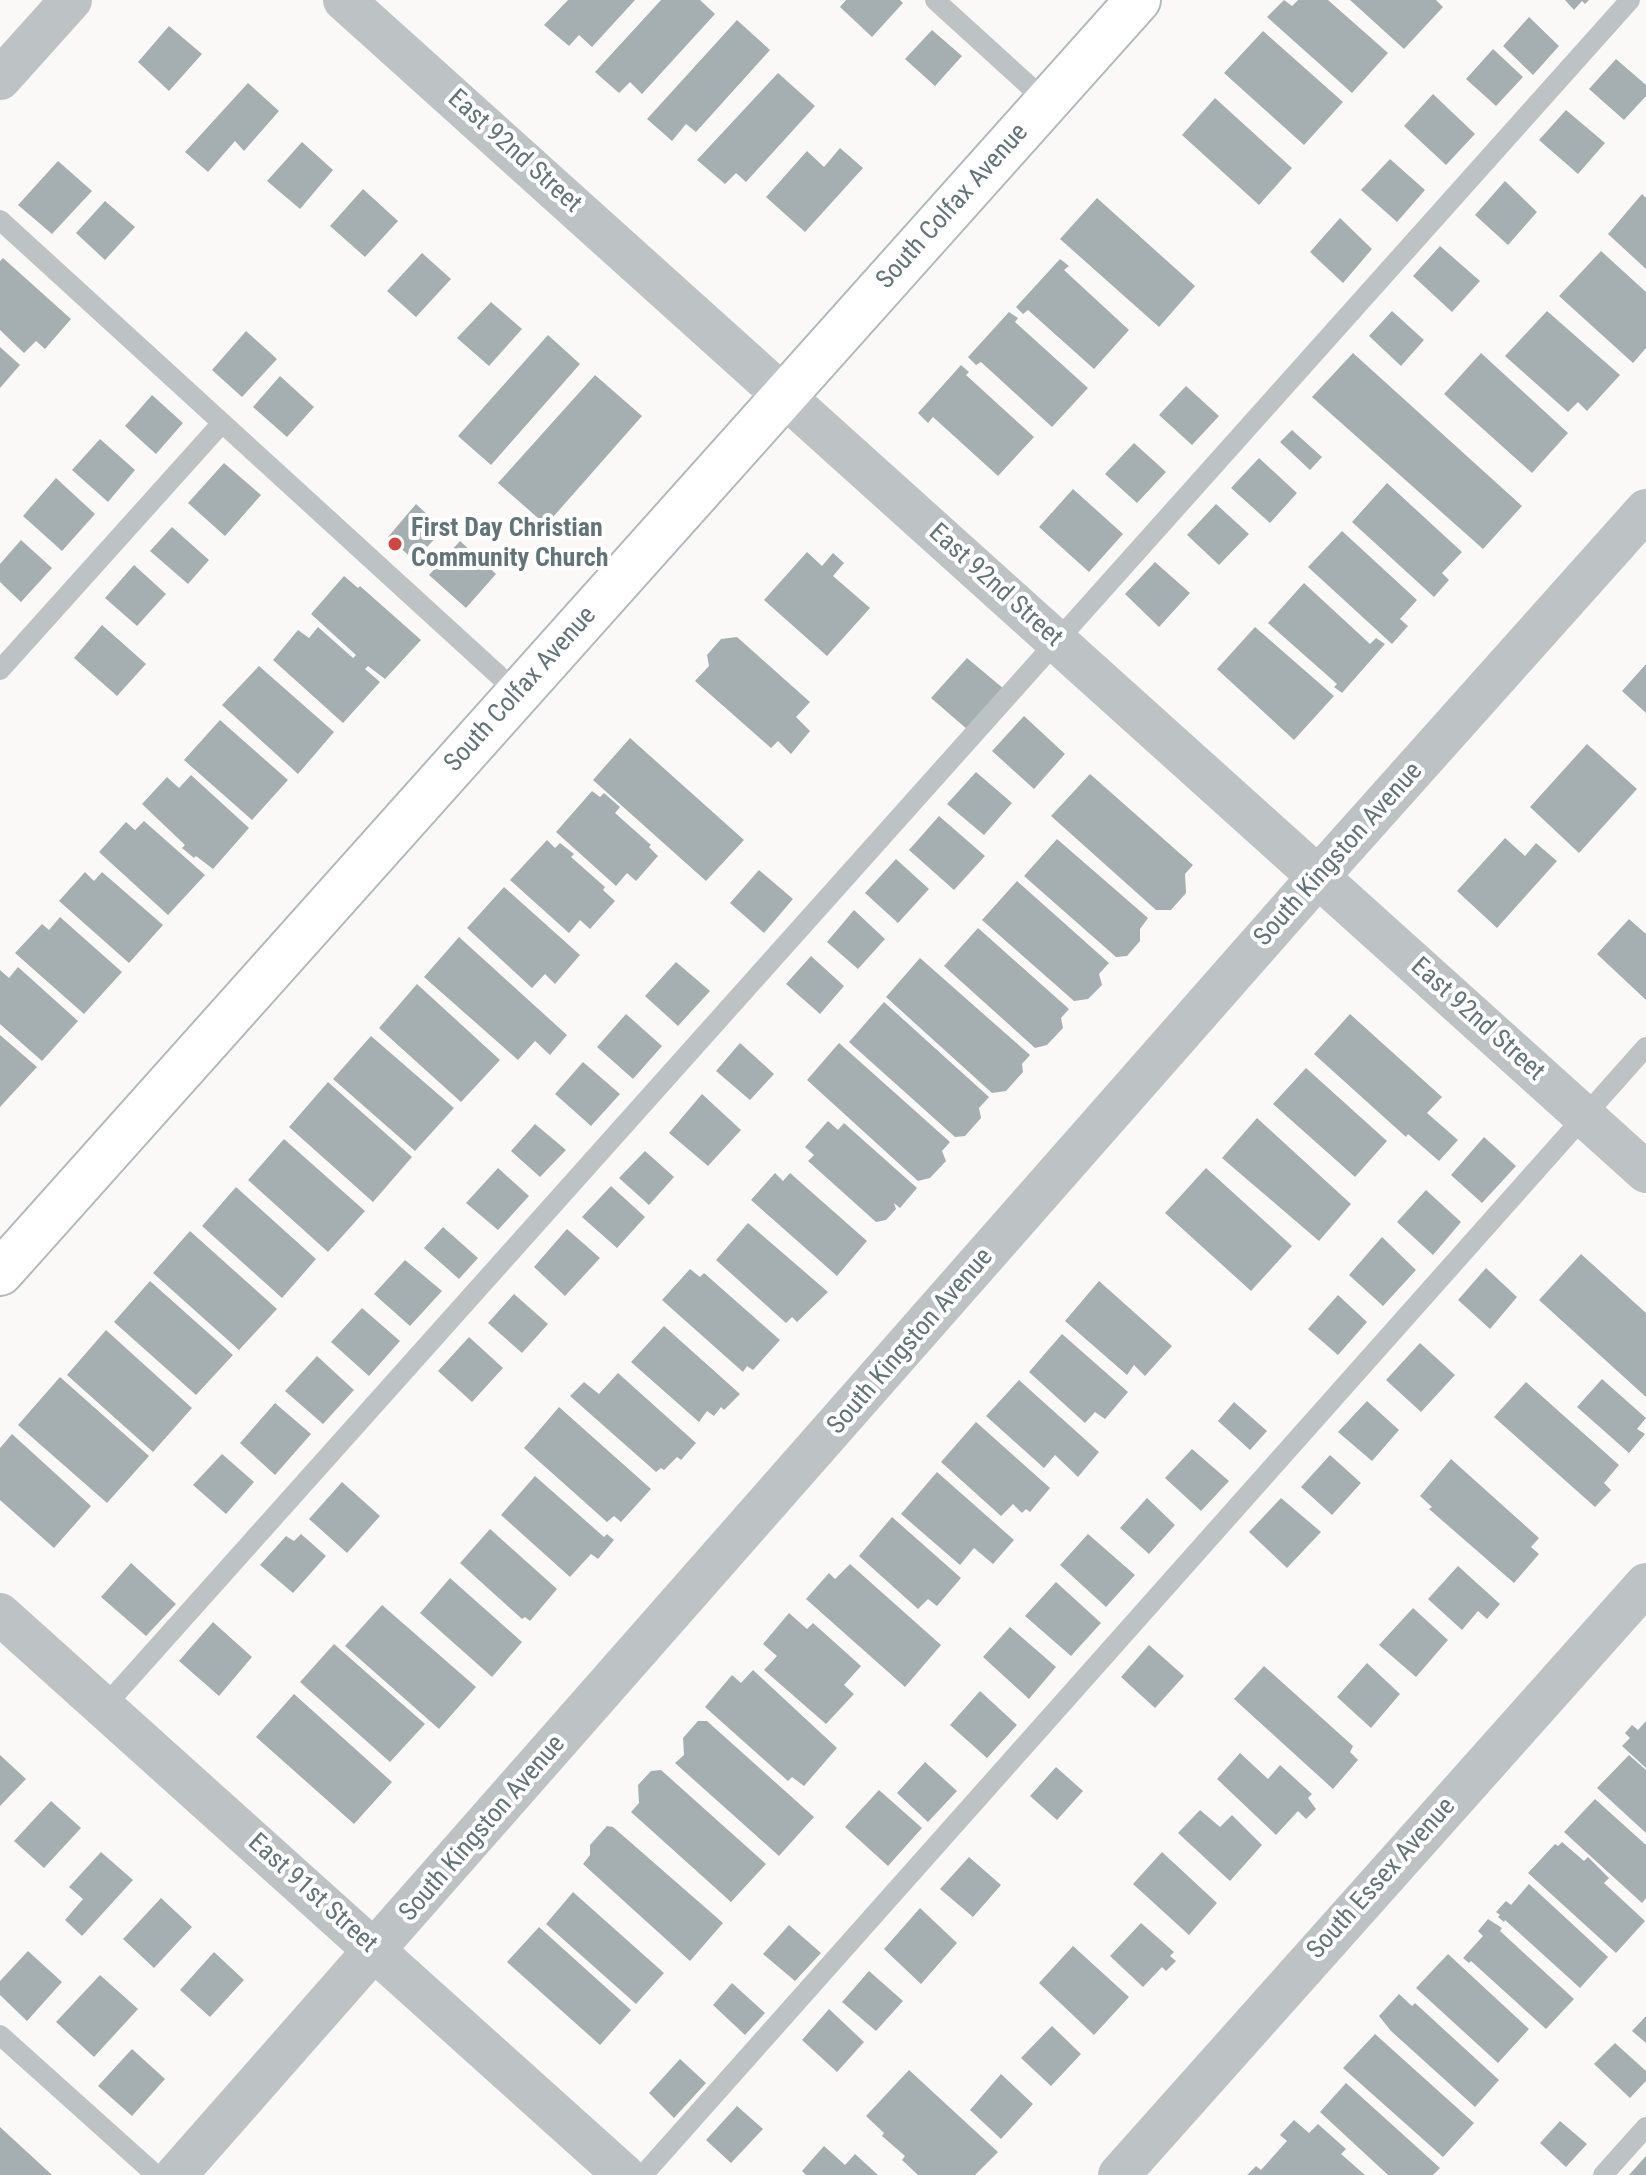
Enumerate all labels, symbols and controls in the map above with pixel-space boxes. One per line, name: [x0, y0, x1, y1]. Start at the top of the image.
street label: East 92nd Street: [441, 84, 587, 220]
street label: South Colfax Avenue: [870, 118, 1036, 296]
place label: First Day Christian Community Church: [411, 513, 609, 574]
street label: East 92nd Street: [922, 518, 1068, 654]
marker: First Day Christian Community Church: [386, 535, 404, 553]
street label: South Colfax Avenue: [438, 601, 604, 779]
street label: South Kingston Avenue: [1248, 757, 1430, 953]
street label: East 92nd Street: [1404, 952, 1550, 1088]
street label: South Kingston Avenue: [822, 1242, 1000, 1442]
street label: South Kingston Avenue: [394, 1729, 572, 1929]
street label: South Essex Avenue: [1301, 1792, 1463, 1966]
street label: East 91st Street: [241, 1828, 383, 1960]

